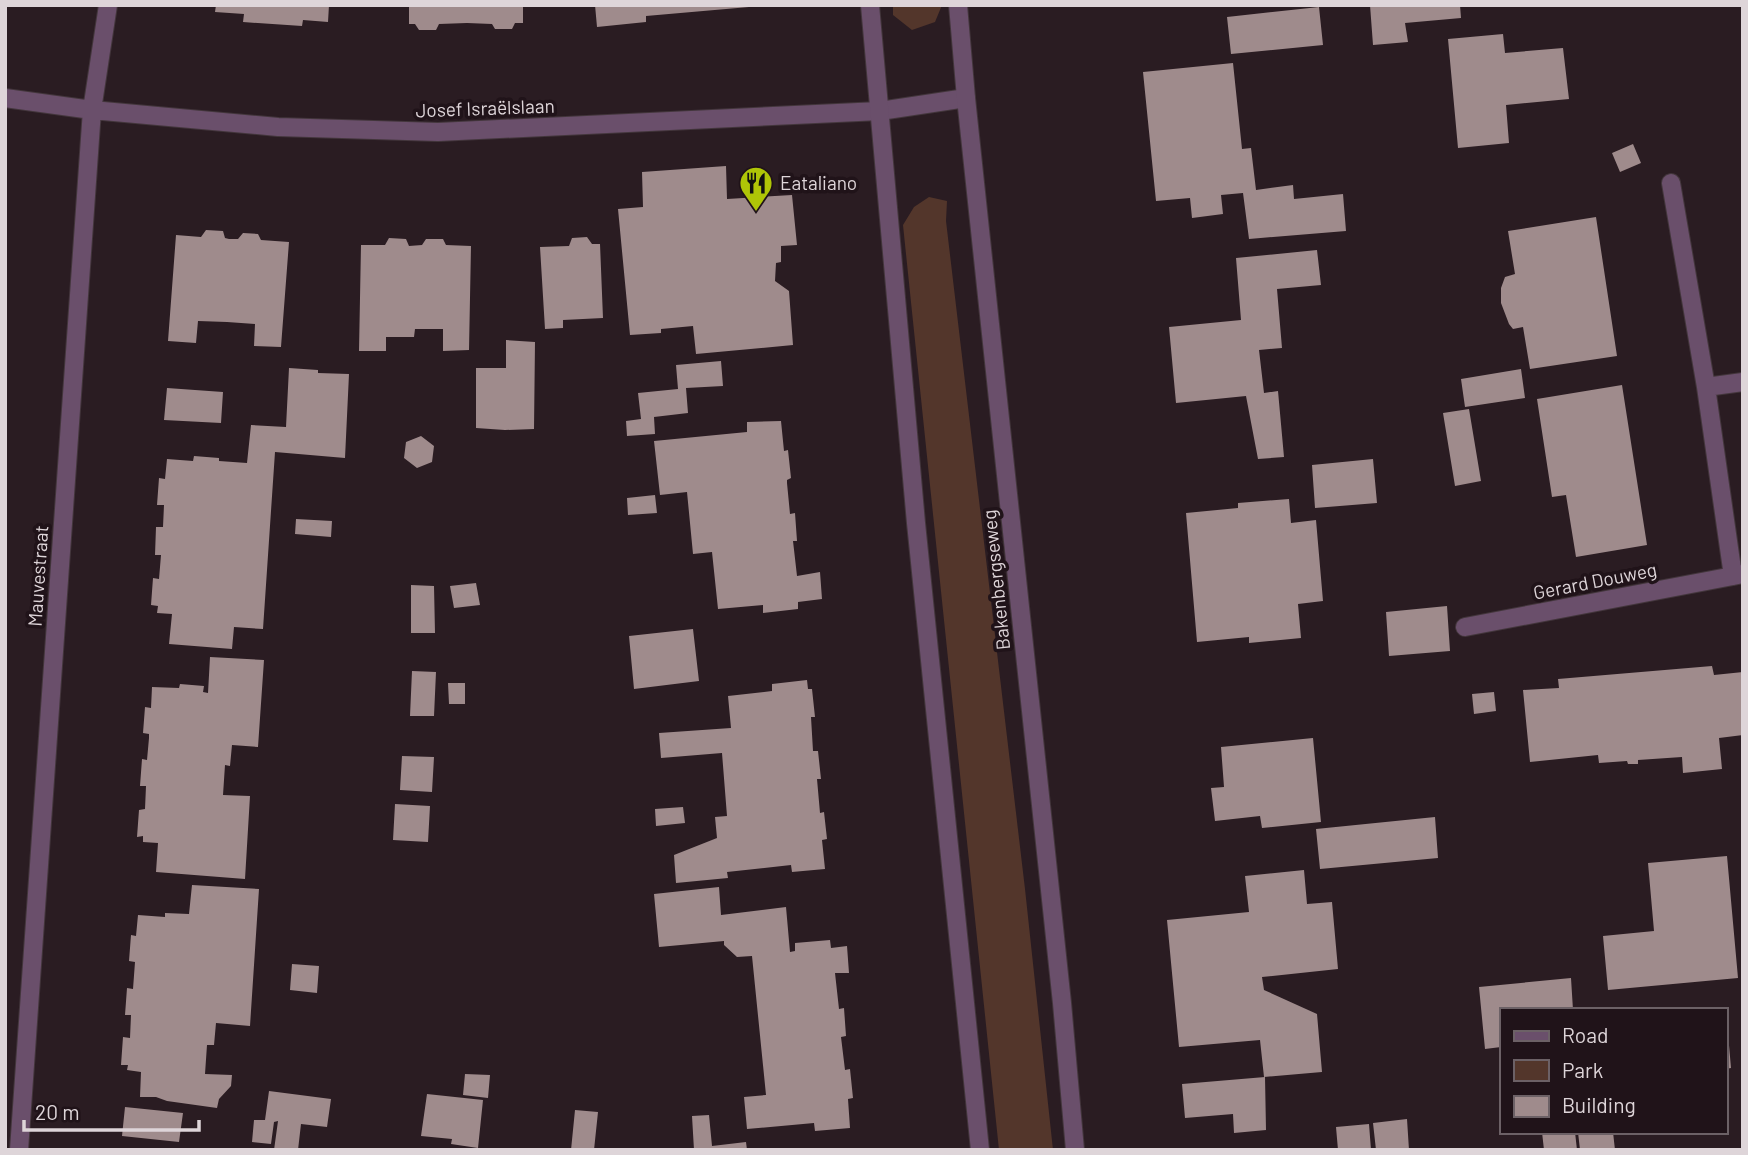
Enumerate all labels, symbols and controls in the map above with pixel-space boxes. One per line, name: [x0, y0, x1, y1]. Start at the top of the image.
street label: Josef Israëlslaan: [415, 94, 555, 121]
restaurant icon: Eataliano: [737, 164, 775, 213]
place label: Eataliano: [780, 171, 857, 194]
street label: Bakenbergseweg: [977, 509, 1014, 651]
street label: Mauvestraat: [22, 525, 53, 627]
street label: Gerard Douweg: [1531, 557, 1659, 604]
legend: [1500, 1008, 1727, 1134]
text: Road: [1562, 1022, 1608, 1047]
text: Park: [1562, 1057, 1603, 1082]
scale bar: [24, 1088, 200, 1132]
text: Building: [1562, 1092, 1636, 1117]
text: 20 m: [35, 1099, 80, 1124]

